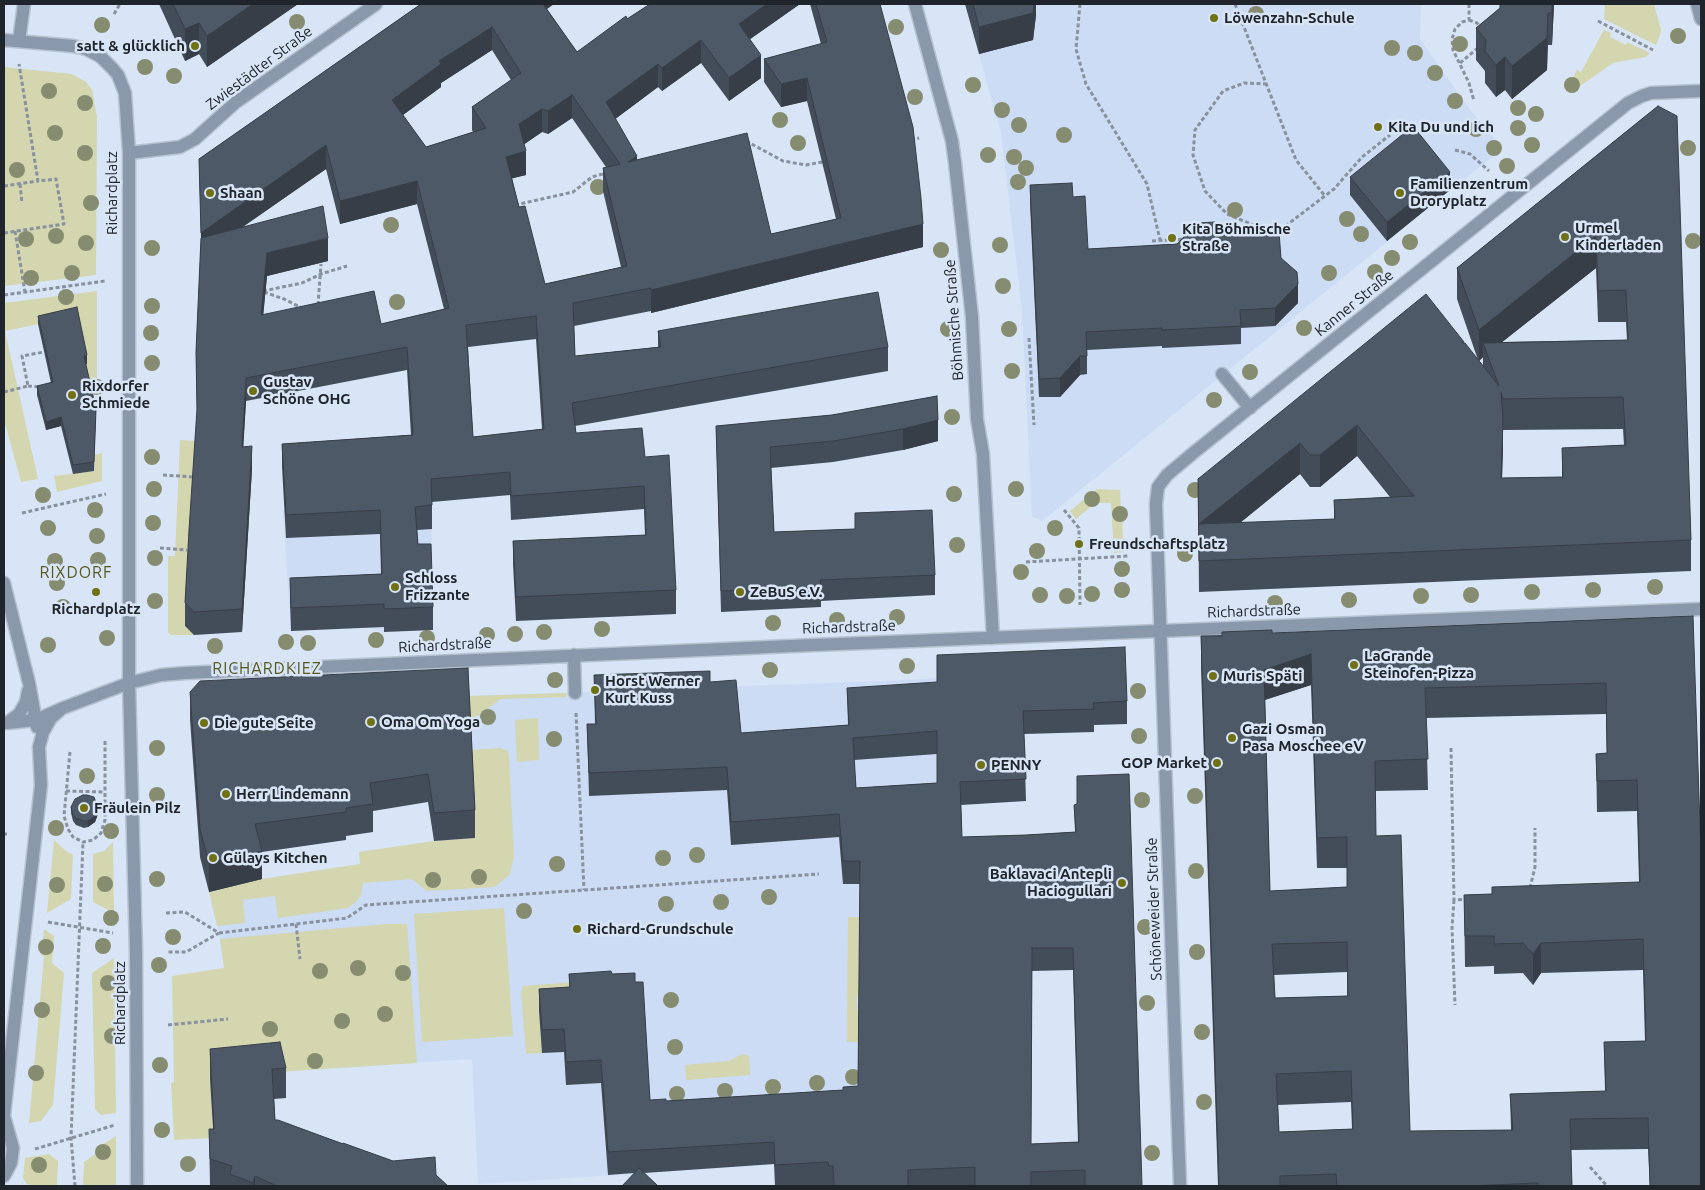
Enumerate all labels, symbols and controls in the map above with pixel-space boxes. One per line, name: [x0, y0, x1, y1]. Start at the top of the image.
place label: Löwenzahn-Schule: [1224, 9, 1355, 27]
marker: Löwenzahn-Schule: [1208, 12, 1220, 24]
street label: Zwiestädter Straße: [202, 22, 316, 114]
place label: satt & glücklich: [77, 37, 185, 55]
marker: satt & glücklich: [189, 40, 201, 52]
place label: Kita Du und ich: [1388, 118, 1494, 136]
marker: Kita Du und ich: [1372, 121, 1384, 133]
street label: Richardplatz: [103, 151, 121, 235]
place label: Familienzentrum Droryplatz: [1410, 175, 1528, 210]
place label: Shaan: [220, 184, 262, 202]
marker: Shaan: [204, 187, 216, 199]
marker: Familienzentrum Droryplatz: [1394, 187, 1406, 199]
place label: Urmel Kinderladen: [1575, 219, 1661, 254]
place label: Kita Böhmische Straße: [1182, 220, 1291, 255]
marker: Urmel Kinderladen: [1559, 231, 1571, 243]
marker: Kita Böhmische Straße: [1166, 232, 1178, 244]
street label: Böhmische Straße: [941, 259, 967, 381]
street label: Kanner Straße: [1311, 266, 1397, 340]
place label: Gustav Schöne OHG: [263, 373, 351, 408]
place label: Rixdorfer Schmiede: [82, 377, 150, 412]
marker: Gustav Schöne OHG: [247, 385, 259, 397]
marker: Rixdorfer Schmiede: [66, 389, 78, 401]
place label: Freundschaftsplatz: [1089, 535, 1225, 553]
marker: Freundschaftsplatz: [1073, 538, 1085, 550]
district label: RIXDORF: [39, 563, 113, 583]
place label: Schloss Frizzante: [405, 569, 470, 604]
marker: Schloss Frizzante: [389, 581, 401, 593]
place label: ZeBuS e.V.: [750, 583, 823, 601]
marker: Richardplatz: [90, 586, 102, 598]
marker: ZeBuS e.V.: [734, 586, 746, 598]
place label: Richardplatz: [52, 600, 140, 618]
street label: Richardstraße: [1207, 600, 1301, 622]
street label: Richardstraße: [802, 616, 896, 638]
street label: Richardstraße: [398, 634, 492, 656]
place label: LaGrande Steinofen-Pizza: [1364, 647, 1474, 682]
district label: RICHARDKIEZ: [211, 659, 323, 679]
marker: LaGrande Steinofen-Pizza: [1348, 659, 1360, 671]
place label: Muris Späti: [1223, 667, 1302, 685]
marker: Muris Späti: [1207, 670, 1219, 682]
place label: Horst Werner Kurt Kuss: [605, 672, 700, 707]
marker: Horst Werner Kurt Kuss: [589, 684, 601, 696]
place label: Oma Om Yoga: [381, 713, 480, 731]
place label: Die gute Seite: [214, 714, 314, 732]
marker: Oma Om Yoga: [365, 716, 377, 728]
marker: Die gute Seite: [198, 717, 210, 729]
place label: Gazi Osman Pasa Moschee eV: [1242, 720, 1364, 755]
marker: Gazi Osman Pasa Moschee eV: [1226, 732, 1238, 744]
place label: GOP Market: [1121, 754, 1207, 772]
place label: PENNY: [991, 756, 1041, 774]
marker: GOP Market: [1211, 757, 1223, 769]
marker: PENNY: [975, 759, 987, 771]
place label: Herr Lindemann: [236, 785, 349, 803]
marker: Herr Lindemann: [220, 788, 232, 800]
place label: Fräulein Pilz: [94, 799, 181, 817]
marker: Fräulein Pilz: [78, 802, 90, 814]
street label: Schöneweider Straße: [1143, 837, 1165, 981]
place label: Gülays Kitchen: [223, 849, 328, 867]
marker: Gülays Kitchen: [207, 852, 219, 864]
place label: Baklavaci Antepli Haciogullari: [990, 865, 1112, 900]
marker: Baklavaci Antepli Haciogullari: [1116, 877, 1128, 889]
place label: Richard-Grundschule: [587, 920, 734, 938]
marker: Richard-Grundschule: [571, 923, 583, 935]
street label: Richardplatz: [111, 961, 129, 1045]

